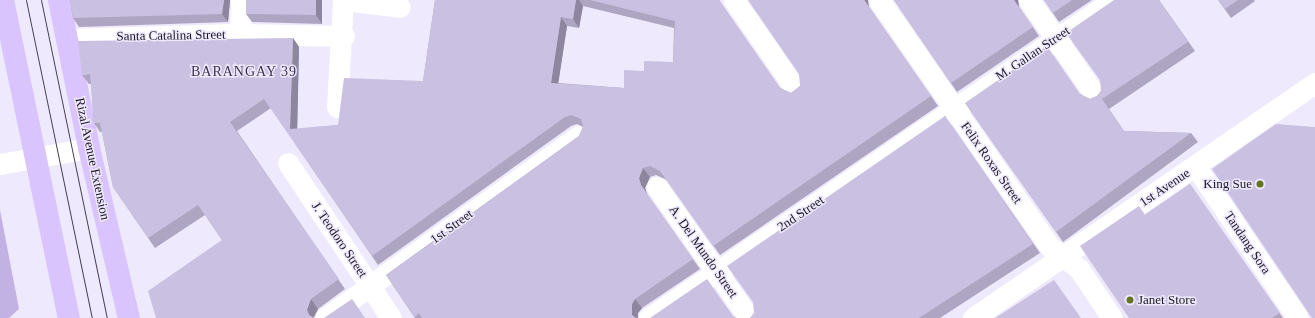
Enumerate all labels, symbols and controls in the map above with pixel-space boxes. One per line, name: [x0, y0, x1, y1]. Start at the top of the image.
street label: M. Gallan Street: [993, 23, 1073, 85]
street label: Santa Catalina Street: [116, 27, 226, 45]
district label: BARANGAY 39: [191, 64, 297, 80]
street label: Rizal Avenue Extension: [71, 96, 113, 222]
street label: Felix Roxas Street: [957, 119, 1025, 207]
street label: 1st Avenue: [1137, 165, 1193, 211]
place label: King Sue: [1203, 176, 1252, 192]
marker: King Sue: [1255, 179, 1265, 189]
street label: 2nd Street: [775, 193, 827, 235]
street label: J. Teodoro Street: [308, 199, 370, 281]
street label: A. Del Mundo Street: [665, 203, 741, 301]
street label: 1st Street: [428, 206, 476, 248]
street label: Tandang Sora: [1220, 209, 1274, 277]
place label: Janet Store: [1138, 292, 1195, 308]
marker: Janet Store: [1125, 295, 1135, 305]

